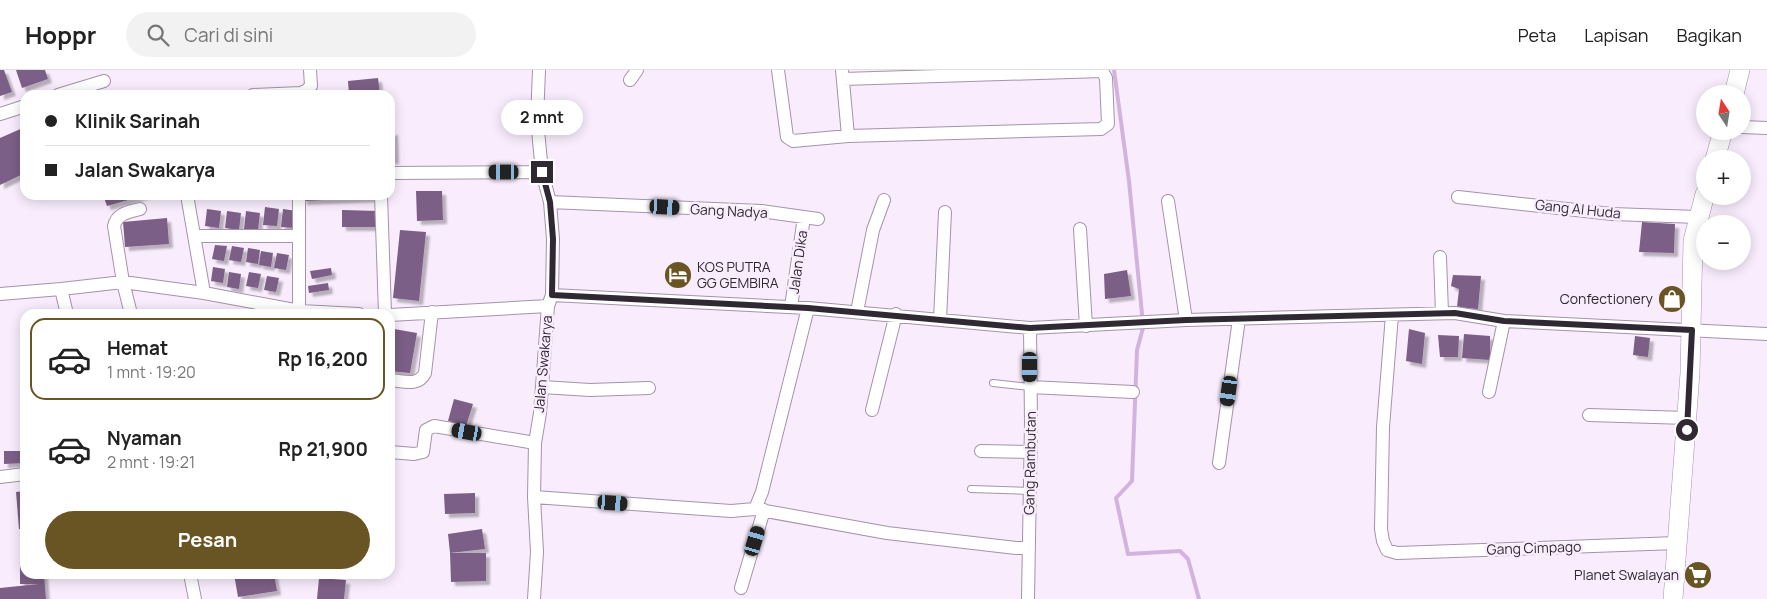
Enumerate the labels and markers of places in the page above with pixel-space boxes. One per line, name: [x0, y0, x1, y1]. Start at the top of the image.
place label: KOS PUTRA GG GEMBIRA: [697, 257, 779, 292]
hotel icon: KOS PUTRA GG GEMBIRA: [663, 260, 693, 290]
shop icon: Confectionery: [1657, 284, 1687, 314]
place label: Confectionery: [1560, 289, 1654, 308]
supermarket icon: Planet Swalayan: [1683, 560, 1713, 590]
place label: Planet Swalayan: [1574, 565, 1679, 584]

